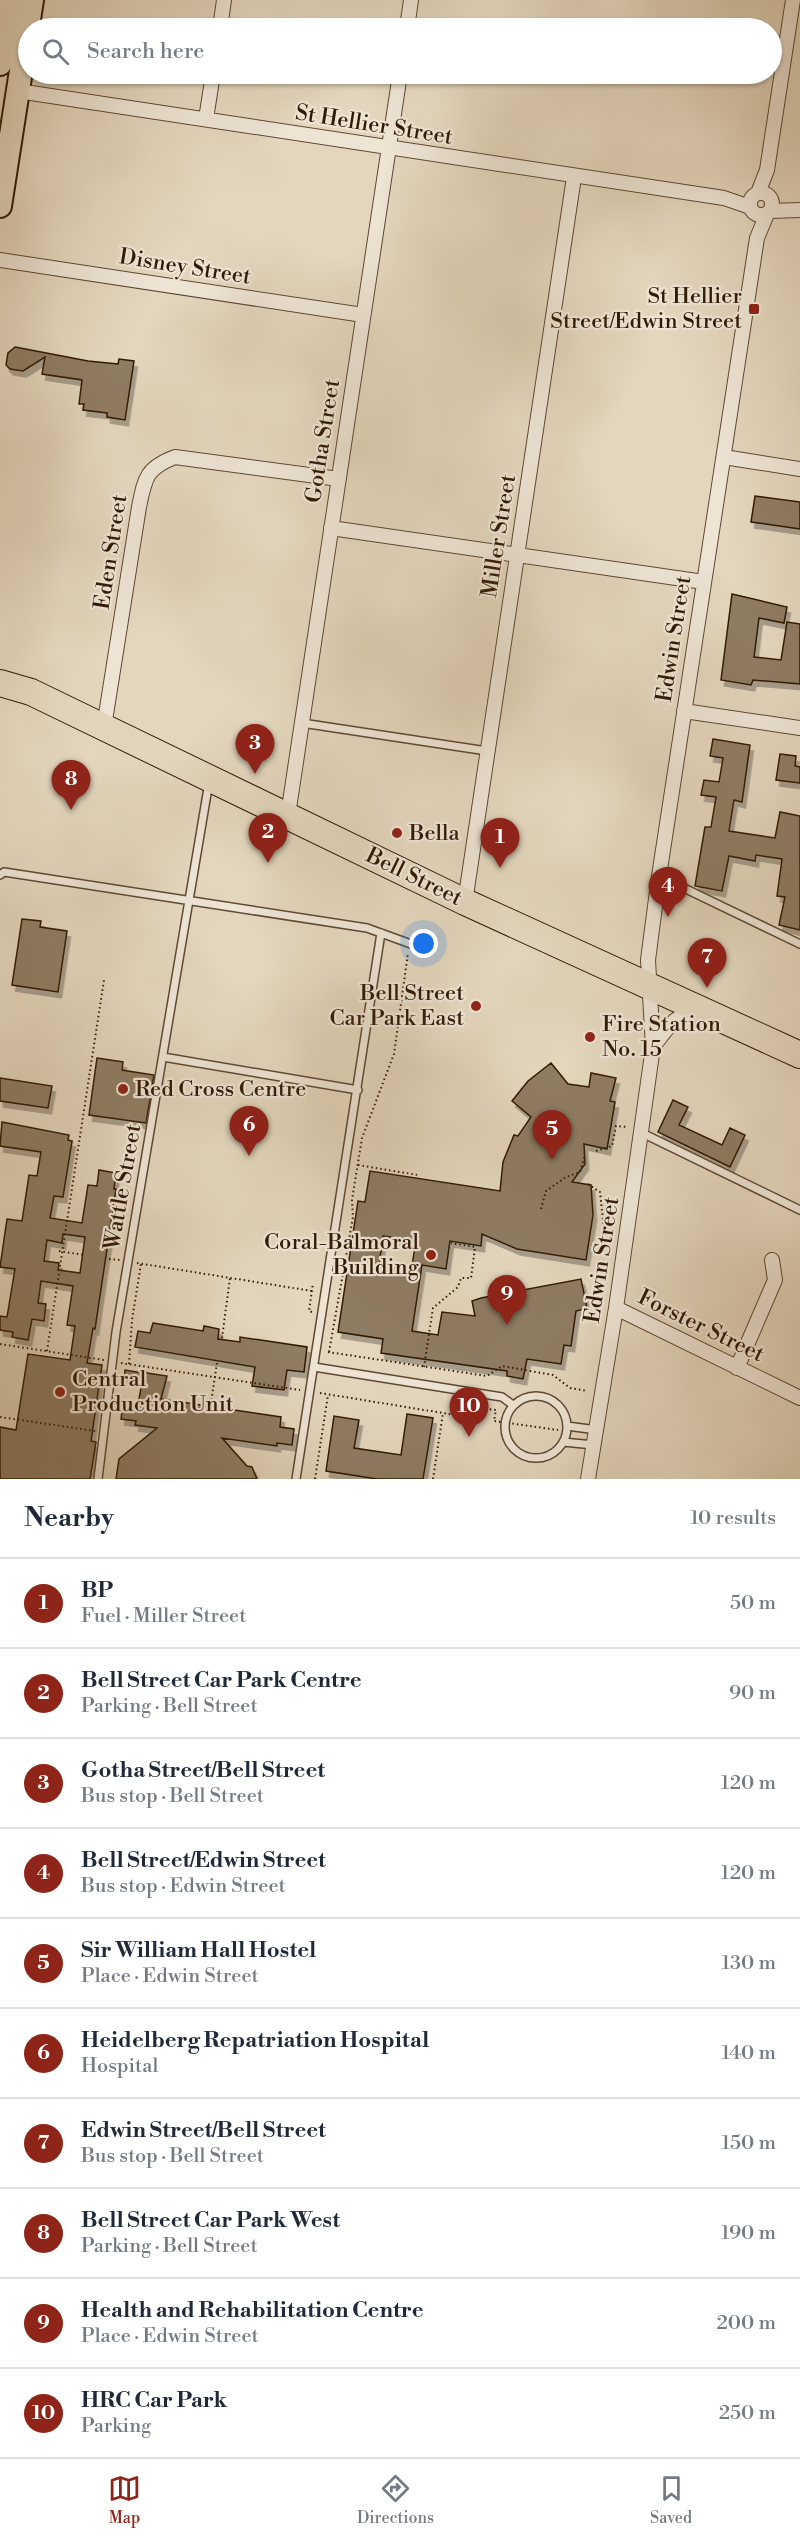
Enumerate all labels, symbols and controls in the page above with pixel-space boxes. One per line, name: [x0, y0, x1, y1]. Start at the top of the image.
search box: [18, 18, 782, 84]
icon: search: [39, 35, 72, 68]
text: Search here: [87, 38, 204, 65]
street label: St Hellier Street: [293, 99, 455, 151]
street label: Disney Street: [117, 243, 253, 291]
place label: St Hellier Street/Edwin Street: [550, 283, 742, 335]
marker: St Hellier Street/Edwin Street: [747, 302, 761, 316]
street label: Gotha Street: [300, 377, 346, 505]
street label: Miller Street: [476, 472, 522, 600]
street label: Eden Street: [89, 492, 133, 612]
street label: Edwin Street: [651, 574, 697, 704]
pin: 3: [236, 724, 274, 774]
pin: 8: [52, 760, 90, 810]
pin: 2: [248, 814, 288, 863]
pin: 1: [480, 818, 520, 868]
place label: Bella: [408, 820, 461, 847]
marker: Bella: [390, 826, 404, 840]
street label: Bell Street: [360, 842, 467, 912]
pin: 4: [648, 868, 688, 917]
your location: [409, 929, 438, 958]
pin: 7: [688, 938, 726, 988]
place label: Bell Street Car Park East: [329, 980, 464, 1032]
marker: Bell Street Car Park East: [469, 999, 483, 1013]
place label: Fire Station No. 15: [602, 1011, 721, 1063]
marker: Fire Station No. 15: [583, 1030, 597, 1044]
place label: Red Cross Centre: [135, 1076, 306, 1103]
marker: Red Cross Centre: [116, 1082, 130, 1096]
pin: 6: [230, 1106, 268, 1156]
pin: 5: [532, 1110, 572, 1160]
street label: Wattle Street: [98, 1122, 147, 1253]
street label: Edwin Street: [579, 1195, 625, 1325]
place label: Coral-Balmoral Building: [264, 1229, 420, 1281]
marker: Coral-Balmoral Building: [424, 1248, 438, 1262]
pin: 9: [488, 1276, 526, 1325]
street label: Forster Street: [633, 1284, 769, 1368]
place label: Central Production Unit: [72, 1366, 234, 1418]
marker: Central Production Unit: [53, 1385, 67, 1399]
pin: 10: [450, 1388, 488, 1437]
text: Nearby: [24, 1502, 114, 1534]
text: 10 results: [690, 1506, 776, 1531]
text: BP: [81, 1577, 113, 1604]
text: 1: [39, 1591, 48, 1616]
text: 50 m: [730, 1591, 776, 1616]
text: Fuel · Miller Street: [81, 1604, 246, 1629]
text: Bell Street Car Park Centre: [81, 1667, 362, 1694]
text: 2: [37, 1681, 50, 1706]
text: 90 m: [729, 1681, 776, 1706]
text: Parking · Bell Street: [81, 1694, 257, 1719]
text: Gotha Street/Bell Street: [81, 1757, 325, 1784]
text: 3: [37, 1771, 50, 1796]
text: 120 m: [721, 1771, 776, 1796]
text: Bus stop · Bell Street: [81, 1784, 264, 1809]
text: Bell Street/Edwin Street: [81, 1847, 326, 1874]
text: 4: [37, 1861, 50, 1886]
text: 120 m: [721, 1861, 776, 1886]
text: Bus stop · Edwin Street: [81, 1874, 286, 1899]
text: Sir William Hall Hostel: [81, 1937, 316, 1964]
text: 5: [37, 1951, 50, 1976]
text: 130 m: [721, 1951, 776, 1976]
text: Place · Edwin Street: [81, 1964, 259, 1989]
text: Heidelberg Repatriation Hospital: [81, 2027, 429, 2054]
text: 6: [37, 2041, 50, 2066]
text: 140 m: [721, 2041, 776, 2066]
text: Hospital: [81, 2054, 158, 2079]
text: Edwin Street/Bell Street: [81, 2117, 326, 2144]
text: 7: [38, 2131, 49, 2156]
text: 150 m: [721, 2131, 776, 2156]
text: Bus stop · Bell Street: [81, 2144, 264, 2169]
text: Bell Street Car Park West: [81, 2207, 340, 2234]
text: 8: [37, 2221, 50, 2246]
text: 190 m: [721, 2221, 776, 2246]
text: Parking · Bell Street: [81, 2234, 257, 2259]
text: Health and Rehabilitation Centre: [81, 2297, 424, 2324]
text: 9: [37, 2311, 50, 2336]
text: 200 m: [716, 2311, 776, 2336]
text: Place · Edwin Street: [81, 2324, 259, 2349]
text: HRC Car Park: [81, 2387, 227, 2414]
text: 10: [32, 2401, 55, 2426]
text: 250 m: [719, 2401, 776, 2426]
text: Parking: [81, 2414, 151, 2439]
tab: Map: [108, 2472, 141, 2528]
tab: Directions: [357, 2472, 434, 2528]
tab: Saved: [650, 2472, 692, 2528]

